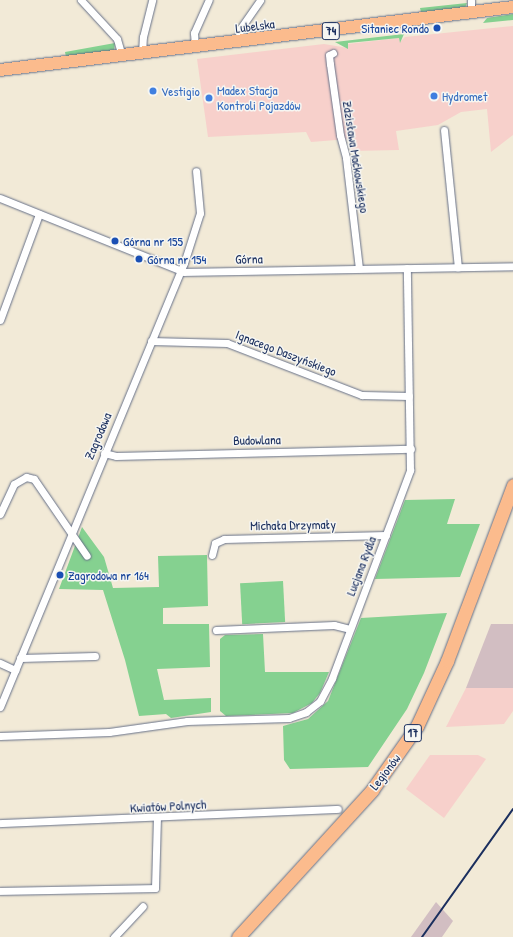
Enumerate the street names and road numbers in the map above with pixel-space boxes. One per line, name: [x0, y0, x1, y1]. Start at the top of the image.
street label: Lubelska: [234, 16, 276, 36]
road number: 74: [321, 21, 341, 41]
street label: Zdzisława Maćkowskiego: [339, 100, 373, 214]
street label: Górna: [235, 251, 263, 267]
street label: Ignacego Daszyńskiego: [233, 327, 339, 379]
street label: Zagrodowa: [81, 410, 115, 462]
street label: Budowlana: [233, 432, 281, 448]
street label: Michała Drzymały: [250, 516, 336, 534]
street label: Lucjana Rydla: [343, 534, 379, 598]
road number: 17: [403, 723, 423, 743]
street label: Legionów: [366, 751, 404, 793]
street label: Kwiatów Polnych: [129, 796, 207, 816]

